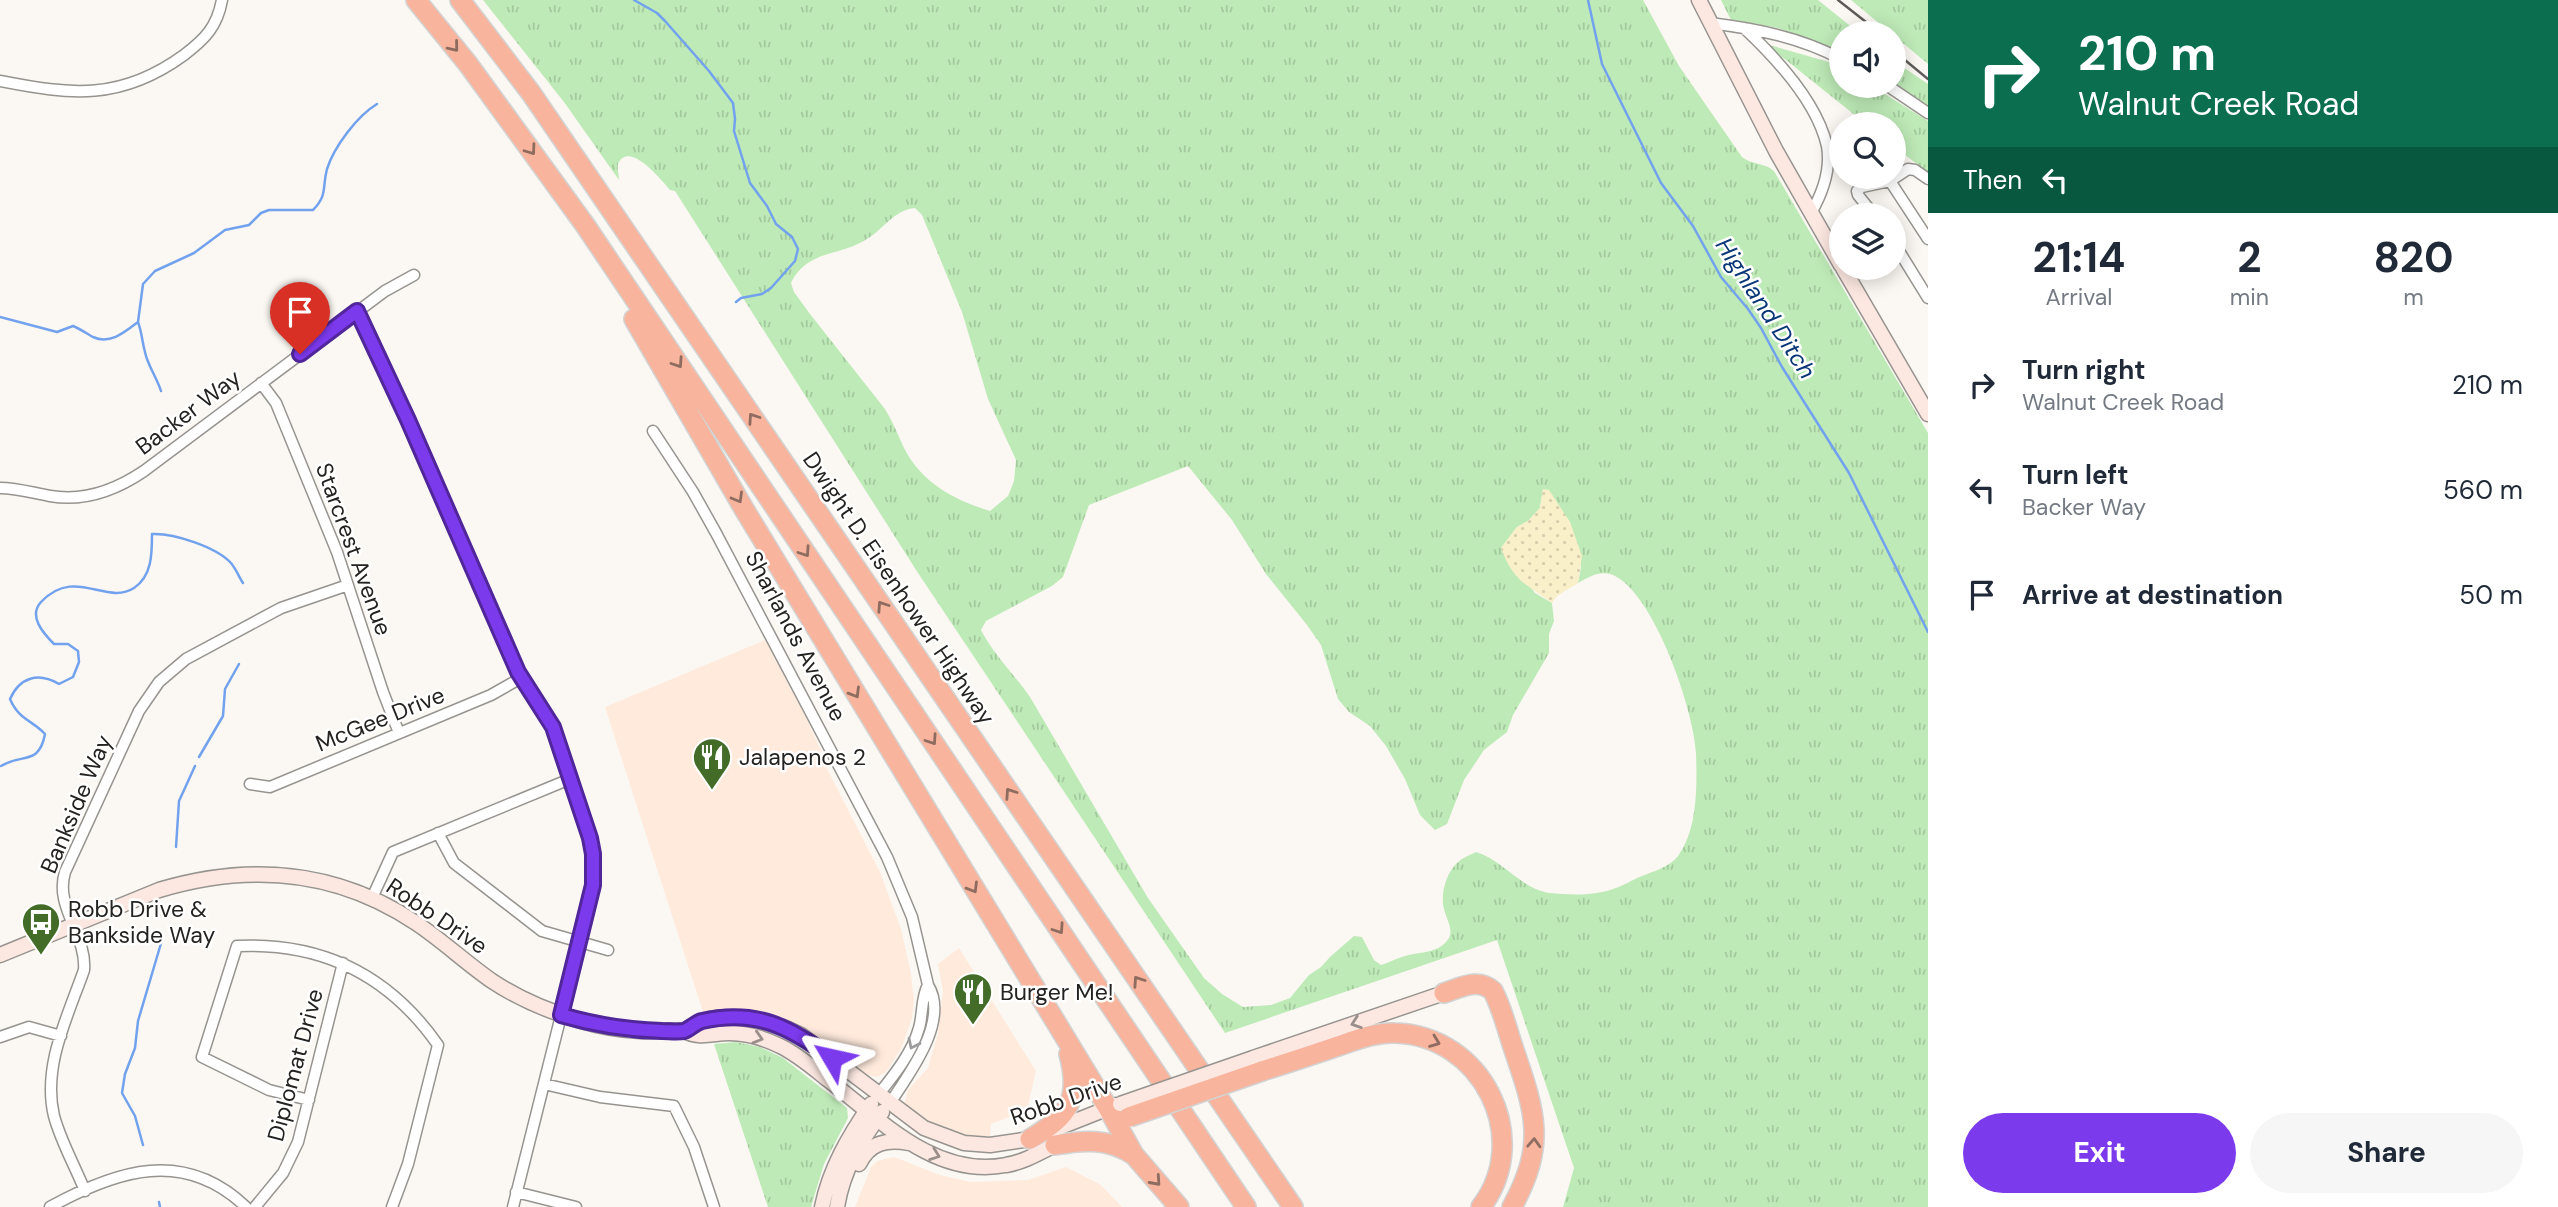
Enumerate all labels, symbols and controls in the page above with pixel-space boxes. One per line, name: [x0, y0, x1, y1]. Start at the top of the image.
map controls: [1829, 21, 1906, 280]
button: sound: [1829, 21, 1906, 98]
text: 210 m: [2078, 21, 2216, 85]
icon: right: [1963, 28, 2054, 119]
one-way arrow: [446, 38, 458, 51]
text: Walnut Creek Road: [2078, 83, 2359, 125]
button: search: [1829, 112, 1906, 189]
one-way arrow: [522, 142, 535, 155]
icon: left: [2036, 161, 2074, 199]
text: Then: [1963, 163, 2022, 197]
button: layers: [1829, 203, 1906, 280]
text: 21:14: [2033, 230, 2125, 285]
text: 2: [2237, 230, 2262, 285]
text: 820: [2374, 230, 2453, 285]
water label: Highland Ditch: [1709, 232, 1823, 384]
pin: [270, 282, 330, 354]
text: Arrival: [2045, 282, 2112, 312]
text: min: [2230, 282, 2269, 312]
text: m: [2403, 282, 2424, 312]
icon: arrive: [281, 293, 319, 331]
text: Turn right: [2022, 353, 2146, 387]
one-way arrow: [670, 355, 682, 368]
street label: Backer Way: [129, 363, 247, 461]
icon: right: [1963, 366, 2001, 404]
text: 210 m: [2452, 368, 2523, 402]
text: Walnut Creek Road: [2022, 387, 2224, 417]
one-way arrow: [749, 413, 761, 426]
street label: Dwight D. Eisenhower Highway: [796, 446, 1002, 730]
text: Turn left: [2022, 458, 2129, 492]
street label: Starcrest Avenue: [309, 459, 399, 639]
icon: left: [1963, 471, 2001, 509]
text: 560 m: [2443, 473, 2523, 507]
one-way arrow: [729, 491, 742, 504]
text: Backer Way: [2022, 492, 2146, 522]
one-way arrow: [797, 544, 810, 557]
street label: Sharlands Avenue: [738, 546, 854, 726]
icon: arrive: [1963, 576, 2001, 614]
text: Arrive at destination: [2022, 578, 2283, 612]
text: 50 m: [2459, 578, 2523, 612]
one-way arrow: [877, 600, 890, 613]
street label: McGee Drive: [311, 679, 449, 759]
one-way arrow: [847, 686, 860, 699]
street label: Bankside Way: [33, 730, 119, 878]
one-way arrow: [924, 733, 937, 746]
restaurant icon: Jalapenos 2: [691, 736, 733, 791]
place label: Jalapenos 2: [739, 742, 866, 772]
one-way arrow: [1005, 788, 1018, 801]
street label: Robb Drive: [381, 871, 493, 961]
one-way arrow: [965, 880, 978, 893]
place label: Robb Drive & Bankside Way: [68, 894, 215, 950]
bus stop icon: Robb Drive & Bankside Way: [20, 901, 62, 956]
one-way arrow: [1051, 921, 1063, 934]
restaurant icon: Burger Me!: [952, 971, 994, 1026]
one-way arrow: [1134, 976, 1146, 989]
place label: Burger Me!: [1000, 977, 1114, 1007]
street label: Diplomat Drive: [260, 985, 330, 1145]
one-way arrow: [1350, 1015, 1362, 1029]
position arrow: [795, 1021, 869, 1095]
one-way arrow: [752, 1029, 764, 1044]
one-way arrow: [1429, 1034, 1441, 1048]
one-way arrow: [907, 1037, 921, 1049]
street label: Robb Drive: [1006, 1066, 1126, 1132]
button: Exit: [1963, 1113, 2236, 1193]
button: Share: [2250, 1113, 2523, 1193]
one-way arrow: [1527, 1137, 1542, 1148]
one-way arrow: [928, 1147, 940, 1161]
one-way arrow: [1148, 1173, 1160, 1186]

